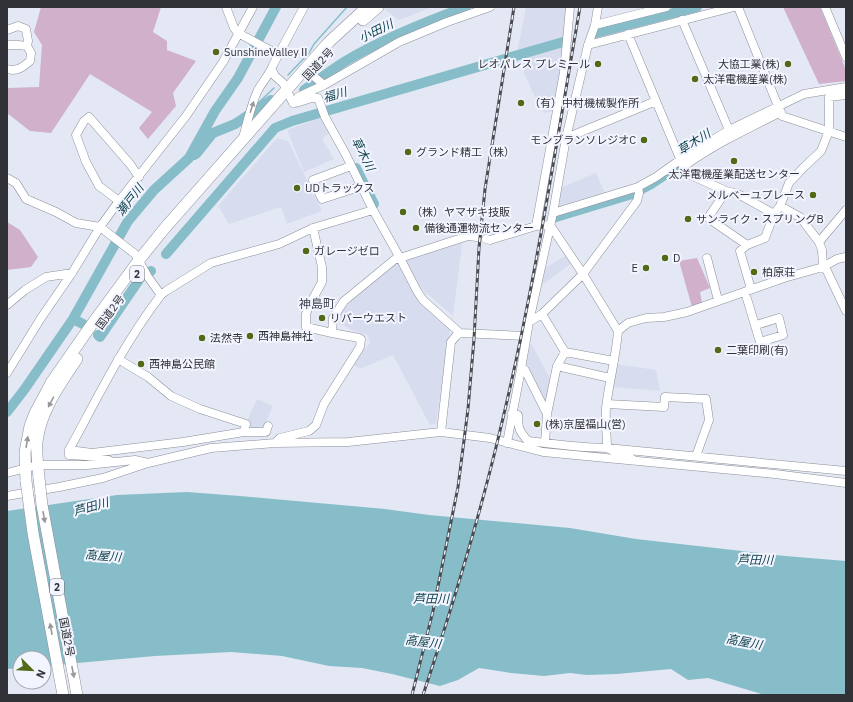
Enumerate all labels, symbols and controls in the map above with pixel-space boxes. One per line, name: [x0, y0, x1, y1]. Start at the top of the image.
water label: 小田川: [356, 15, 397, 45]
place label: SunshineValleyⅡ: [224, 45, 310, 59]
street label: 国道2号: [299, 45, 337, 83]
marker: SunshineValleyⅡ: [211, 47, 221, 57]
place label: レオパレス プレミール: [477, 57, 590, 71]
place label: 大協工業(株): [718, 57, 780, 71]
marker: レオパレス プレミール: [593, 59, 603, 69]
marker: 大協工業(株): [783, 59, 793, 69]
place label: 太洋電機産業(株): [703, 72, 787, 86]
marker: 太洋電機産業(株): [690, 74, 700, 84]
water label: 福川: [321, 83, 350, 105]
place label: （有）中村機械製作所: [529, 96, 640, 110]
marker: （有）中村機械製作所: [516, 98, 526, 108]
one-way arrow: [249, 101, 255, 113]
water label: 草木川: [674, 125, 715, 157]
place label: モンブランソレジオC: [530, 133, 636, 147]
water label: 草木川: [349, 134, 379, 175]
marker: モンブランソレジオC: [639, 135, 649, 145]
place label: グランド精工（株）: [416, 145, 515, 159]
marker: グランド精工（株）: [403, 147, 413, 157]
marker: 太洋電機産業配送センター: [729, 156, 739, 166]
place label: 太洋電機産業配送センター: [668, 167, 800, 181]
water label: 瀬戸川: [113, 179, 148, 218]
place label: UDトラックス: [305, 181, 375, 195]
marker: UDトラックス: [292, 183, 302, 193]
place label: メルベーユプレース: [707, 188, 805, 202]
marker: メルベーユプレース: [808, 190, 818, 200]
place label: （株）ヤマザキ技販: [411, 205, 510, 219]
marker: （株）ヤマザキ技販: [398, 207, 408, 217]
place label: サンライク・スプリングB: [696, 212, 824, 226]
marker: サンライク・スプリングB: [683, 214, 693, 224]
place label: 備後通運物流センター: [424, 221, 534, 235]
marker: 備後通運物流センター: [411, 223, 421, 233]
place label: ガレージゼロ: [314, 244, 380, 258]
marker: ガレージゼロ: [301, 246, 311, 256]
place label: D: [673, 251, 680, 265]
marker: D: [660, 253, 670, 263]
place label: E: [632, 261, 638, 275]
marker: E: [641, 263, 651, 273]
place label: 柏原荘: [762, 265, 795, 279]
road number: 2: [130, 266, 144, 282]
marker: 柏原荘: [749, 267, 759, 277]
street label: 国道2号: [93, 292, 127, 332]
district label: 神島町: [299, 296, 335, 311]
place label: リバーウエスト: [330, 311, 407, 325]
marker: リバーウエスト: [317, 313, 327, 323]
place label: 西神島神社: [258, 329, 313, 343]
place label: 法然寺: [210, 331, 243, 345]
marker: 西神島神社: [245, 331, 255, 341]
marker: 法然寺: [197, 333, 207, 343]
place label: 二葉印刷(有): [726, 343, 788, 357]
marker: 二葉印刷(有): [713, 345, 723, 355]
place label: 西神島公民館: [149, 357, 215, 371]
marker: 西神島公民館: [136, 359, 146, 369]
one-way arrow: [47, 396, 54, 408]
place label: (株)京屋福山(営): [545, 417, 626, 431]
marker: (株)京屋福山(営): [532, 419, 542, 429]
one-way arrow: [24, 436, 30, 448]
water label: 芦田川: [71, 494, 112, 519]
one-way arrow: [42, 511, 48, 523]
water label: 高屋川: [84, 546, 124, 565]
water label: 芦田川: [737, 552, 775, 567]
road number: 2: [50, 579, 64, 595]
water label: 芦田川: [413, 591, 451, 606]
street label: 国道2号: [56, 616, 78, 658]
one-way arrow: [48, 623, 54, 635]
water label: 高屋川: [725, 631, 765, 653]
water label: 高屋川: [404, 632, 444, 651]
north arrow: [12, 650, 52, 690]
one-way arrow: [70, 666, 76, 678]
text: N: [33, 668, 49, 681]

